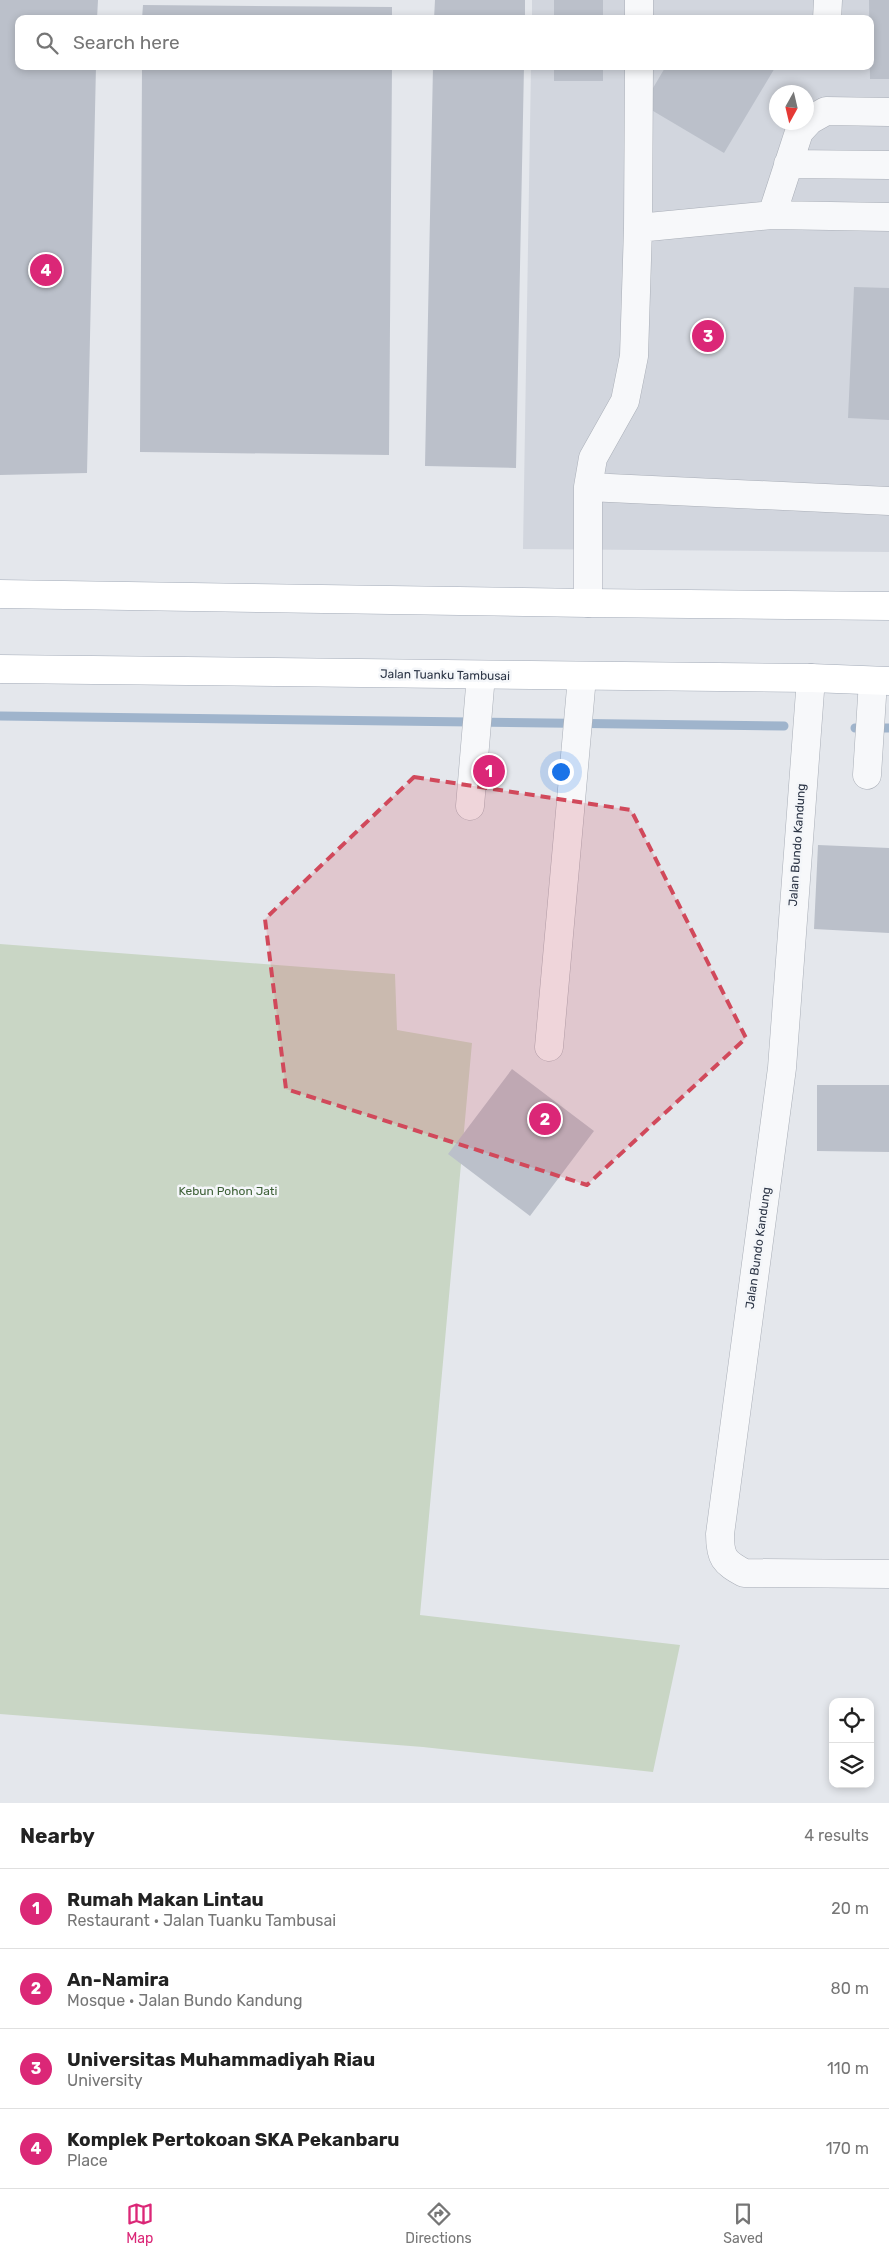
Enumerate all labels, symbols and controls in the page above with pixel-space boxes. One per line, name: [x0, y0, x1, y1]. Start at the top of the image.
search box: [15, 15, 874, 70]
icon: search: [33, 29, 61, 57]
text: Search here: [73, 31, 180, 54]
north arrow: [769, 85, 814, 130]
pin: 4: [30, 251, 62, 289]
pin: 3: [692, 317, 724, 355]
street label: Jalan Tuanku Tambusai: [380, 667, 510, 683]
pin: 1: [473, 752, 505, 790]
your location: [548, 759, 574, 785]
street label: Jalan Bundo Kandung: [786, 783, 808, 907]
pin: 2: [529, 1100, 561, 1138]
park label: Kebun Pohon Jati: [179, 1184, 277, 1198]
street label: Jalan Bundo Kandung: [742, 1186, 774, 1310]
map controls: [829, 1698, 874, 1788]
button: locate: [829, 1698, 874, 1743]
button: layers: [829, 1743, 874, 1788]
text: Nearby: [20, 1823, 95, 1848]
text: 4 results: [804, 1826, 869, 1845]
text: Rumah Makan Lintau: [67, 1888, 264, 1911]
text: 1: [32, 1899, 40, 1918]
text: 20 m: [831, 1899, 869, 1918]
text: Restaurant · Jalan Tuanku Tambusai: [67, 1911, 336, 1930]
text: An-Namira: [67, 1968, 169, 1991]
text: 2: [31, 1979, 41, 1998]
text: 80 m: [831, 1979, 869, 1998]
text: Mosque · Jalan Bundo Kandung: [67, 1991, 303, 2010]
text: Universitas Muhammadiyah Riau: [67, 2048, 375, 2071]
text: 3: [31, 2059, 41, 2078]
text: 110 m: [827, 2059, 869, 2078]
text: University: [67, 2071, 143, 2090]
text: Komplek Pertokoan SKA Pekanbaru: [67, 2128, 399, 2151]
text: 4: [31, 2139, 41, 2158]
text: 170 m: [826, 2139, 869, 2158]
text: Place: [67, 2151, 108, 2170]
tab: Map: [126, 2200, 154, 2247]
tab: Directions: [405, 2200, 472, 2247]
tab: Saved: [723, 2200, 763, 2247]

